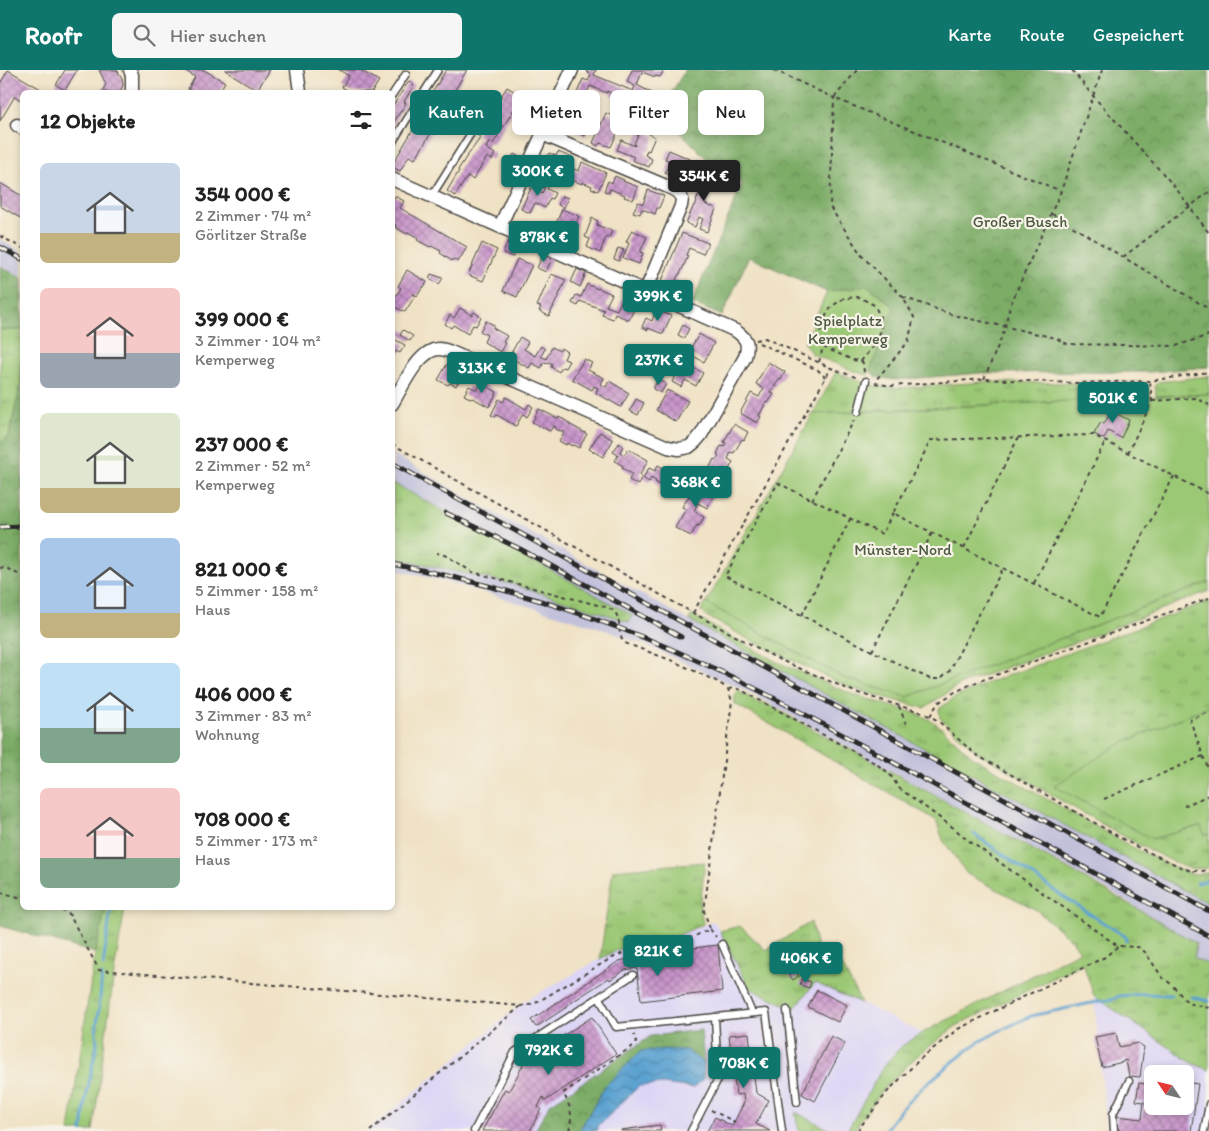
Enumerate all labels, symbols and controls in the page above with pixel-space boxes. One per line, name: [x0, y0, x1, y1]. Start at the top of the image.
search box: [112, 13, 462, 58]
text: Roofr: [25, 21, 82, 50]
icon: search: [130, 21, 158, 49]
text: Hier suchen: [170, 24, 266, 47]
text: Karte: [948, 24, 991, 46]
text: Route: [1019, 24, 1065, 46]
text: Gespeichert: [1093, 24, 1184, 46]
chip: Kaufen: [410, 90, 502, 135]
chip: Mieten: [512, 90, 600, 135]
chip: Filter: [610, 90, 688, 135]
chip: Neu: [698, 90, 764, 135]
icon: filters: [347, 106, 375, 134]
text: 12 Objekte: [40, 108, 136, 133]
pin: 300K €: [497, 154, 579, 197]
pin: 354K €: [663, 160, 745, 202]
text: 300K €: [512, 161, 564, 180]
text: 354K €: [679, 166, 729, 185]
text: 354 000 €: [195, 181, 290, 206]
icon: home: [80, 183, 140, 243]
text: 2 Zimmer · 74 m²: [195, 206, 311, 225]
park label: Großer Busch: [973, 212, 1067, 231]
pin: 878K €: [503, 220, 585, 263]
text: Görlitzer Straße: [195, 225, 307, 244]
text: 878K €: [520, 227, 568, 246]
pin: 399K €: [617, 280, 699, 322]
text: 399K €: [634, 286, 682, 305]
text: 399 000 €: [195, 306, 289, 331]
icon: home: [80, 308, 140, 368]
park label: Spielplatz Kemperweg: [808, 311, 889, 348]
text: 3 Zimmer · 104 m²: [195, 331, 321, 350]
pin: 237K €: [618, 344, 700, 386]
text: Kemperweg: [195, 350, 275, 369]
text: 237K €: [635, 350, 683, 369]
pin: 313K €: [441, 352, 523, 394]
text: 313K €: [458, 358, 506, 377]
pin: 501K €: [1072, 382, 1154, 424]
text: 501K €: [1089, 388, 1137, 407]
text: 237 000 €: [195, 431, 288, 456]
icon: home: [80, 433, 140, 493]
text: 2 Zimmer · 52 m²: [195, 456, 310, 475]
pin: 368K €: [655, 466, 737, 508]
text: 368K €: [672, 472, 720, 491]
text: Kemperweg: [195, 475, 275, 494]
park label: Münster-Nord: [854, 540, 952, 559]
text: 821 000 €: [195, 556, 288, 581]
icon: home: [80, 558, 140, 618]
text: 5 Zimmer · 158 m²: [195, 581, 318, 600]
text: Haus: [195, 600, 230, 619]
text: 406 000 €: [195, 681, 292, 706]
icon: home: [80, 683, 140, 743]
text: 3 Zimmer · 83 m²: [195, 706, 311, 725]
text: Wohnung: [195, 725, 259, 744]
text: 708 000 €: [195, 806, 290, 831]
icon: home: [80, 808, 140, 868]
text: 5 Zimmer · 173 m²: [195, 831, 318, 850]
text: Haus: [195, 850, 230, 869]
pin: 821K €: [617, 934, 699, 977]
text: 821K €: [634, 941, 682, 960]
pin: 406K €: [765, 942, 847, 984]
text: 406K €: [781, 948, 831, 967]
pin: 792K €: [508, 1034, 590, 1076]
text: 792K €: [525, 1040, 573, 1059]
pin: 708K €: [703, 1046, 785, 1089]
text: 708K €: [719, 1053, 769, 1072]
north arrow: [1144, 1065, 1194, 1115]
map controls: [1144, 1065, 1194, 1115]

